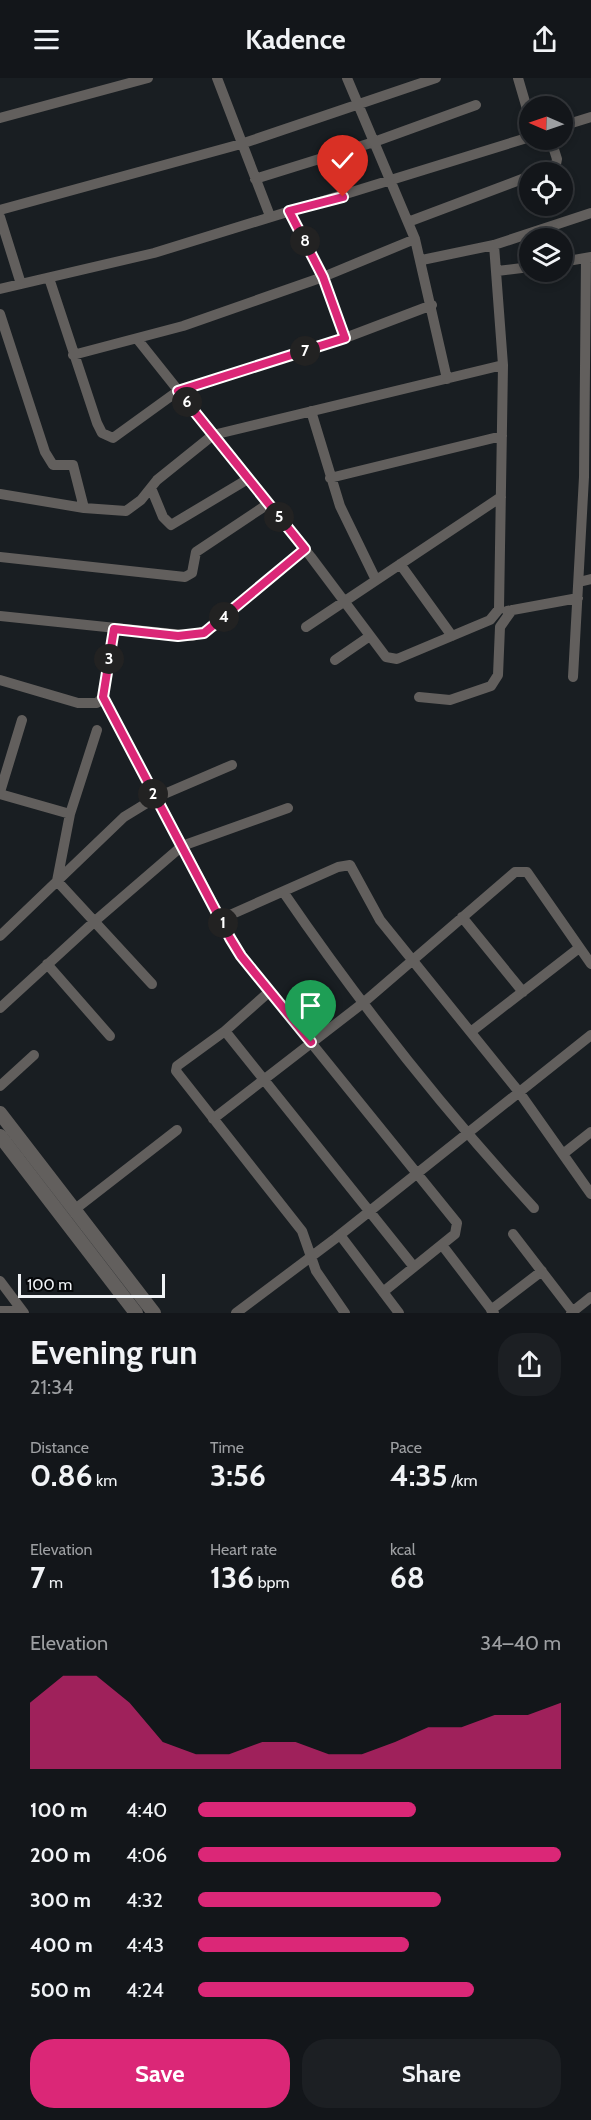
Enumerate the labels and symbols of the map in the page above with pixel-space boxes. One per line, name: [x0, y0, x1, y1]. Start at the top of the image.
north arrow: [519, 96, 573, 150]
pin: [317, 135, 368, 197]
pin: 8: [290, 226, 320, 256]
pin: 7: [290, 336, 320, 366]
pin: 6: [172, 387, 202, 417]
pin: 5: [264, 502, 294, 532]
pin: 4: [209, 602, 239, 632]
pin: 3: [94, 644, 124, 674]
pin: 2: [138, 779, 168, 809]
pin: 1: [208, 908, 238, 938]
pin: [285, 980, 336, 1042]
scale bar: [18, 1271, 165, 1298]

